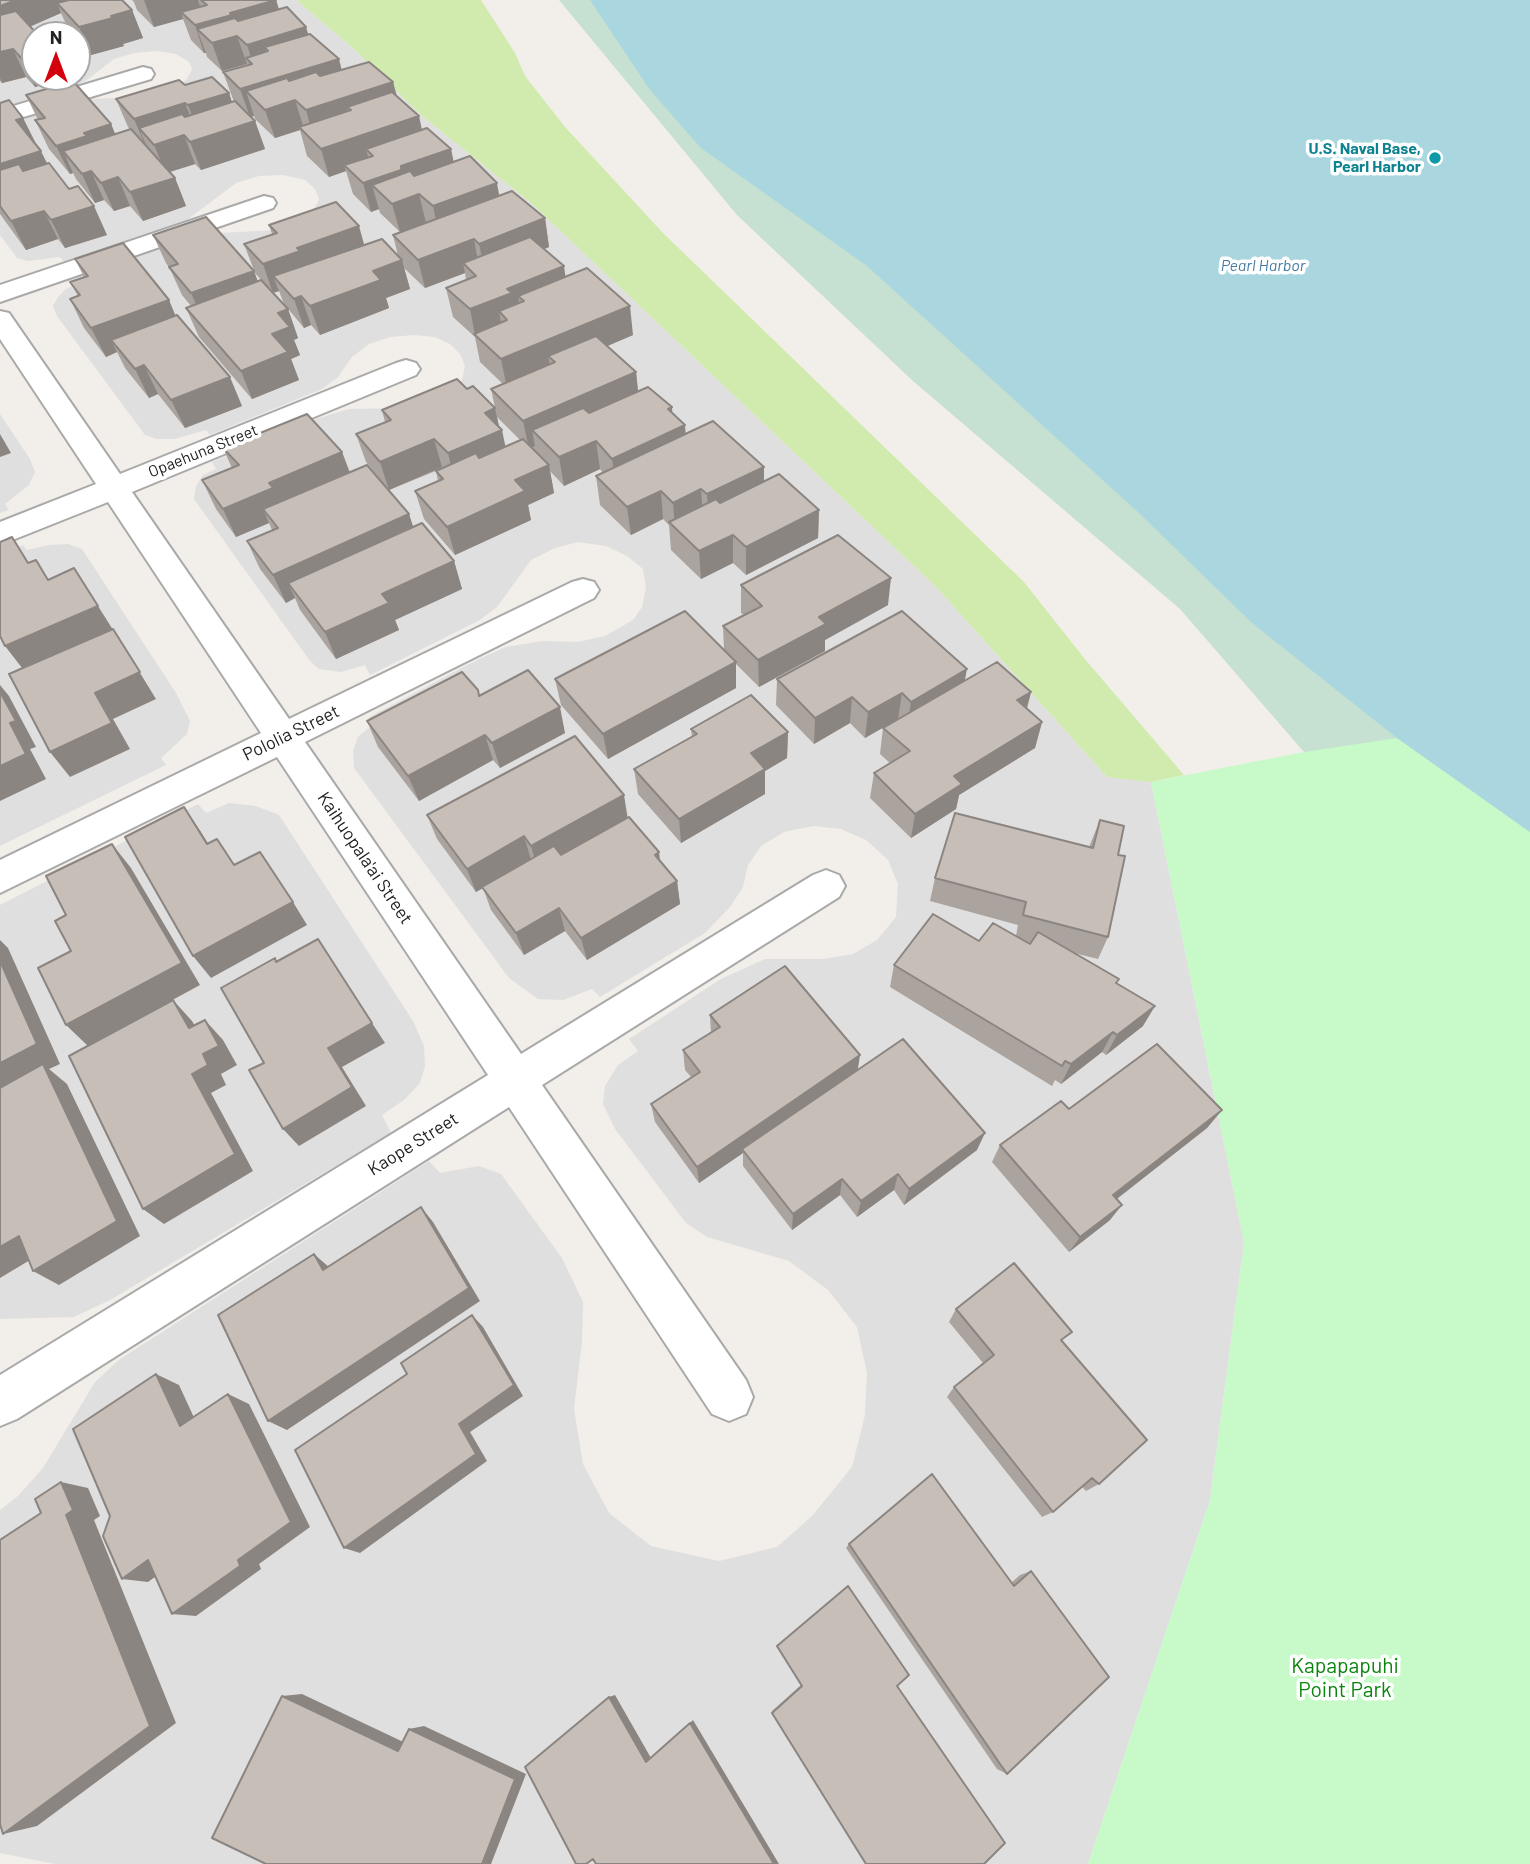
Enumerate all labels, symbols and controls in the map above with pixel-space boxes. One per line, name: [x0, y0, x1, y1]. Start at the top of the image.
north arrow: [21, 21, 91, 91]
text: N: [50, 25, 62, 48]
place label: U.S. Naval Base, Pearl Harbor: [1308, 139, 1421, 177]
marker: U.S. Naval Base, Pearl Harbor: [1427, 150, 1443, 166]
water label: Pearl Harbor: [1221, 256, 1305, 276]
street label: Opaehuna Street: [145, 420, 261, 482]
street label: Pololia Street: [239, 700, 343, 766]
street label: Kaihuopala'ai Street: [313, 788, 417, 928]
street label: Kaope Street: [364, 1108, 462, 1180]
park label: Kapapapuhi Point Park: [1291, 1653, 1399, 1703]

